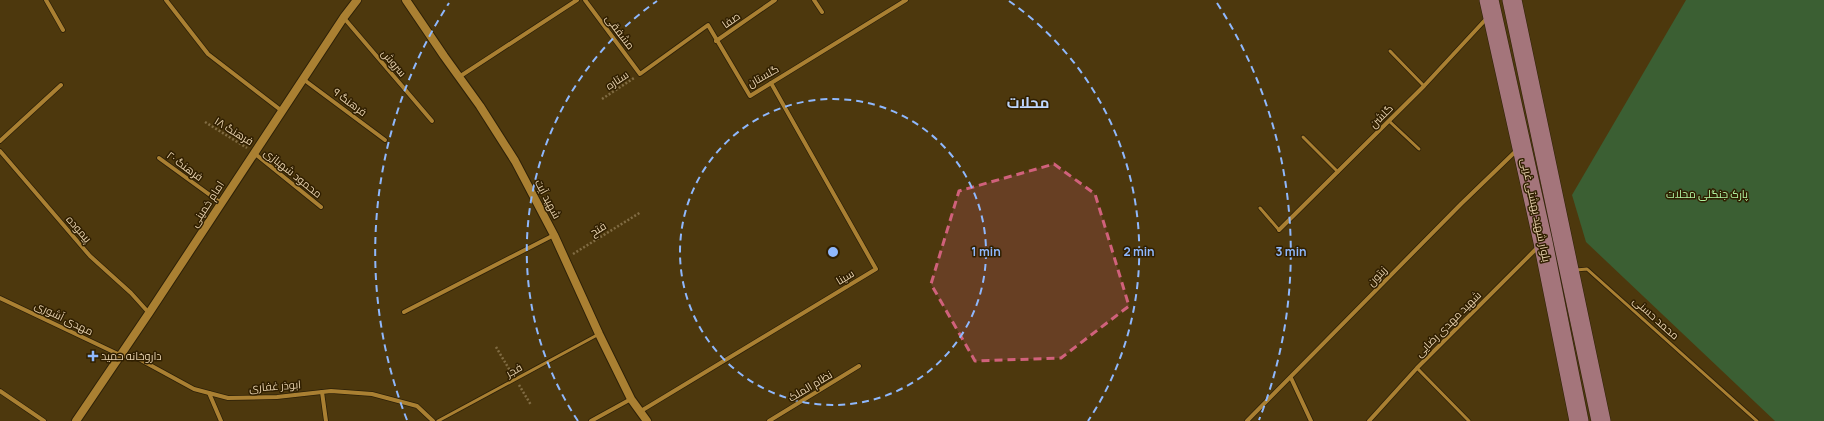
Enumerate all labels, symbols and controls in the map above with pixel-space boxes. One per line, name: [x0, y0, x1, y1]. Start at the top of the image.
street label: صفا: [719, 8, 743, 31]
street label: مشفقی: [602, 11, 639, 52]
street label: سروش: [379, 46, 410, 80]
street label: گلستان: [744, 61, 781, 90]
street label: ستاره: [602, 67, 631, 93]
street label: فرهنگ ۹: [330, 84, 370, 119]
district label: محلات: [1007, 92, 1049, 113]
street label: گلشن: [1366, 101, 1396, 131]
street label: فرهنگ ۱۸: [212, 113, 257, 148]
street label: محمود شهبازی: [261, 145, 325, 201]
street label: فرهنگ ۲۰: [164, 147, 207, 184]
street label: بلوار شهید بهشتی غربی: [1518, 157, 1555, 263]
street label: شهید آیت: [532, 176, 565, 221]
street label: امام خمینی: [186, 178, 228, 230]
park label: پارک جنگلی محلات: [1666, 186, 1748, 201]
street label: پیموده: [63, 212, 95, 246]
street label: فتح: [587, 218, 609, 240]
text: 1 min: [971, 243, 1001, 260]
text: 2 min: [1123, 243, 1155, 260]
text: 3 min: [1275, 243, 1307, 260]
centre of rings: [826, 245, 840, 259]
street label: زیتون: [1363, 262, 1390, 289]
street label: سینا: [833, 265, 857, 288]
street label: شهید مهدی رضایی: [1411, 287, 1484, 360]
street label: محمد حسنی: [1630, 293, 1683, 343]
street label: مهدی آشوری: [32, 297, 96, 338]
place label: داروخانه حمید: [101, 348, 162, 363]
marker: داروخانه حمید: [88, 351, 98, 361]
street label: فجر: [502, 359, 525, 381]
street label: نظام الملک: [785, 366, 835, 406]
street label: ابوذر غفاری: [248, 376, 302, 395]

